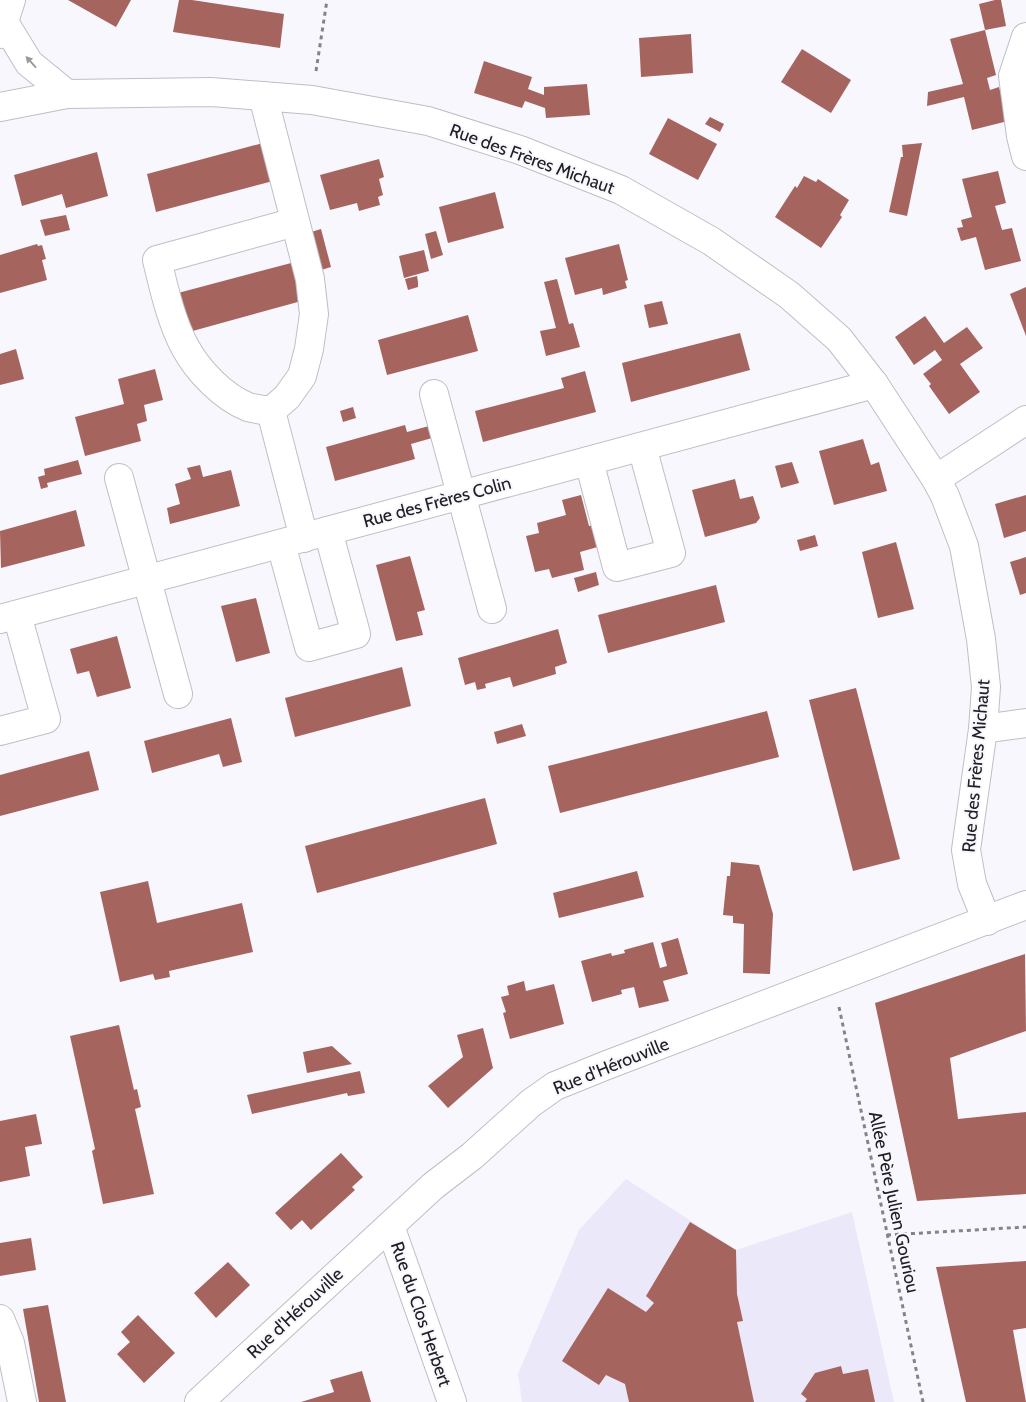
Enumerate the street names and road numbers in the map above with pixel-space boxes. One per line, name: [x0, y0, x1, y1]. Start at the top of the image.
street label: Rue des Frères Michaut: [447, 119, 617, 199]
street label: Rue des Frères Colin: [361, 472, 513, 532]
street label: Rue des Frères Michaut: [957, 678, 995, 854]
street label: Rue d'Hérouville: [550, 1033, 672, 1099]
street label: Allée Père Julien Gouriou: [864, 1109, 924, 1295]
street label: Rue du Clos Herbert: [386, 1239, 456, 1389]
street label: Rue d'Hérouville: [242, 1263, 348, 1363]

